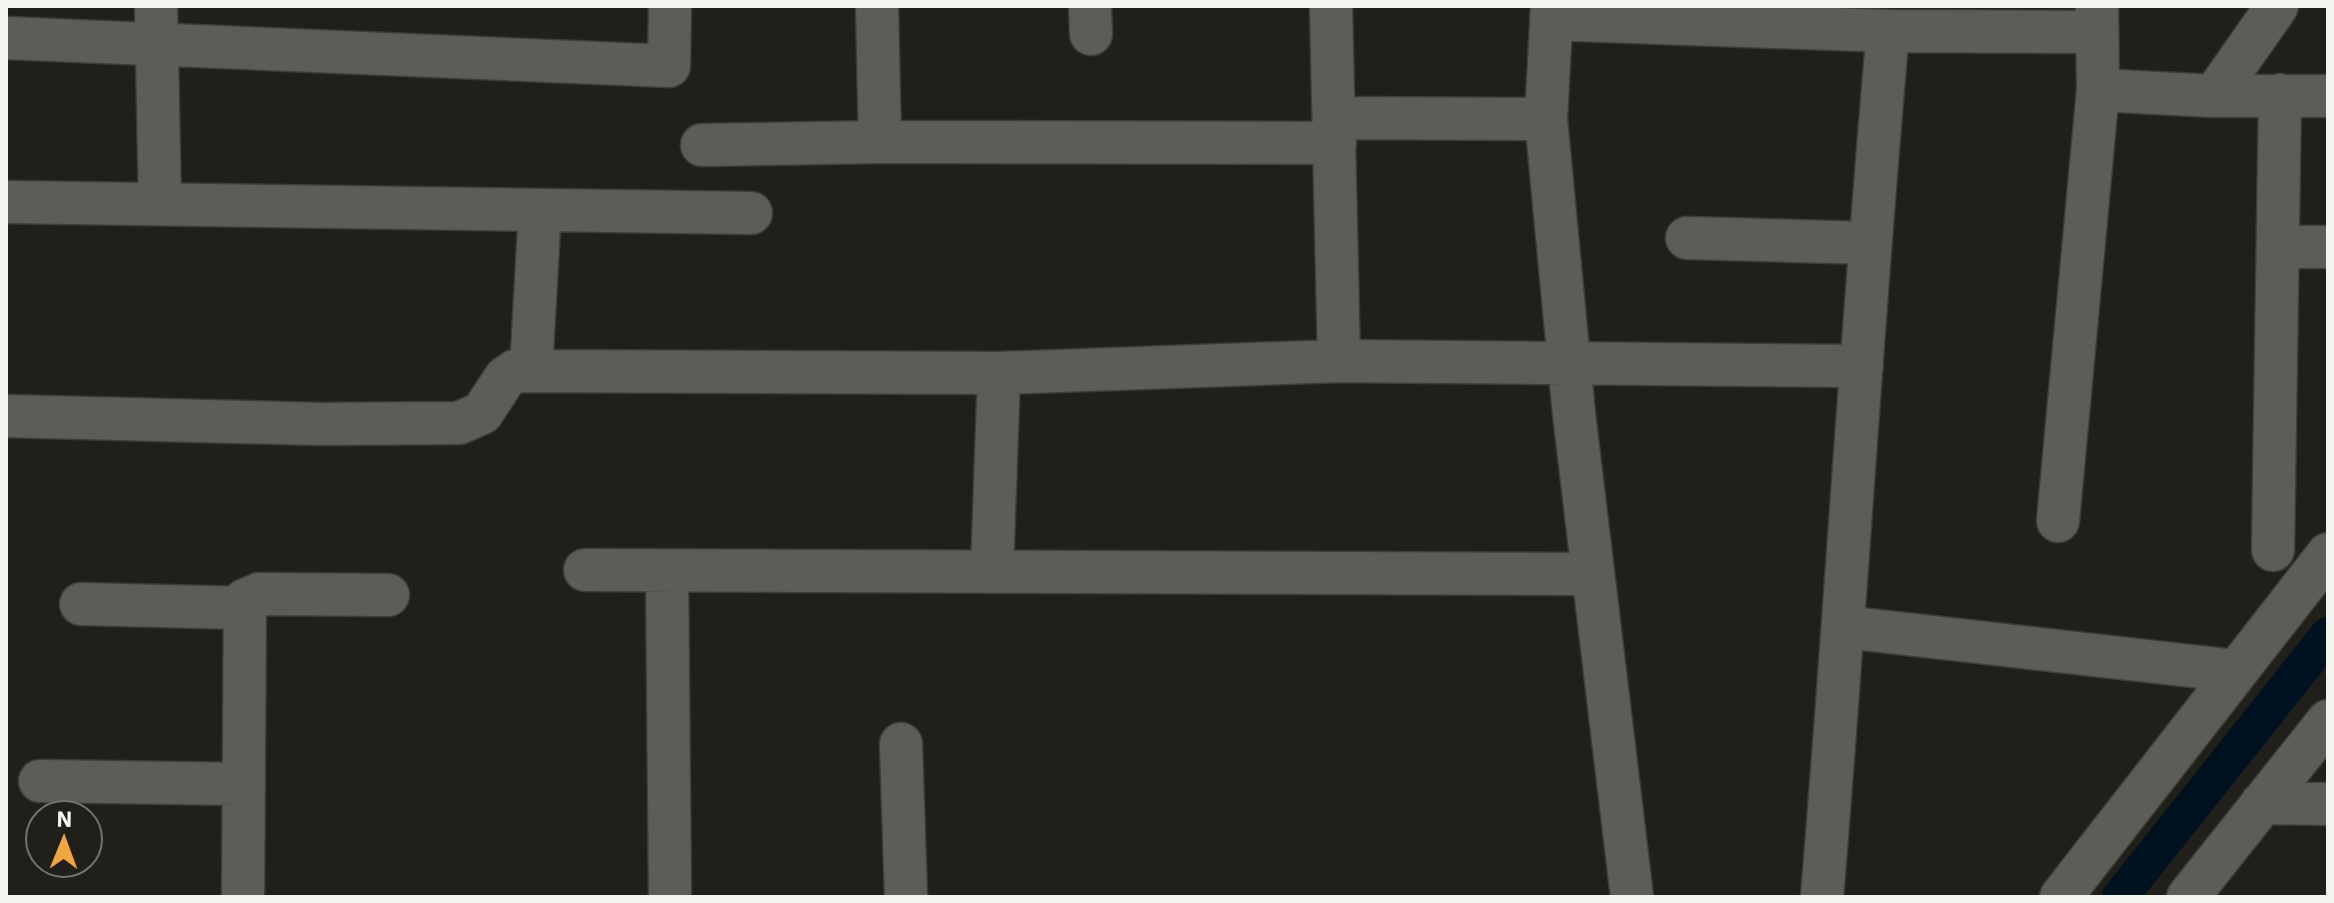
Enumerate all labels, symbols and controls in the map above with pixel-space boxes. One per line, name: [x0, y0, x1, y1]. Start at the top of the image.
north arrow: [24, 799, 104, 879]
text: N: [56, 804, 73, 833]

